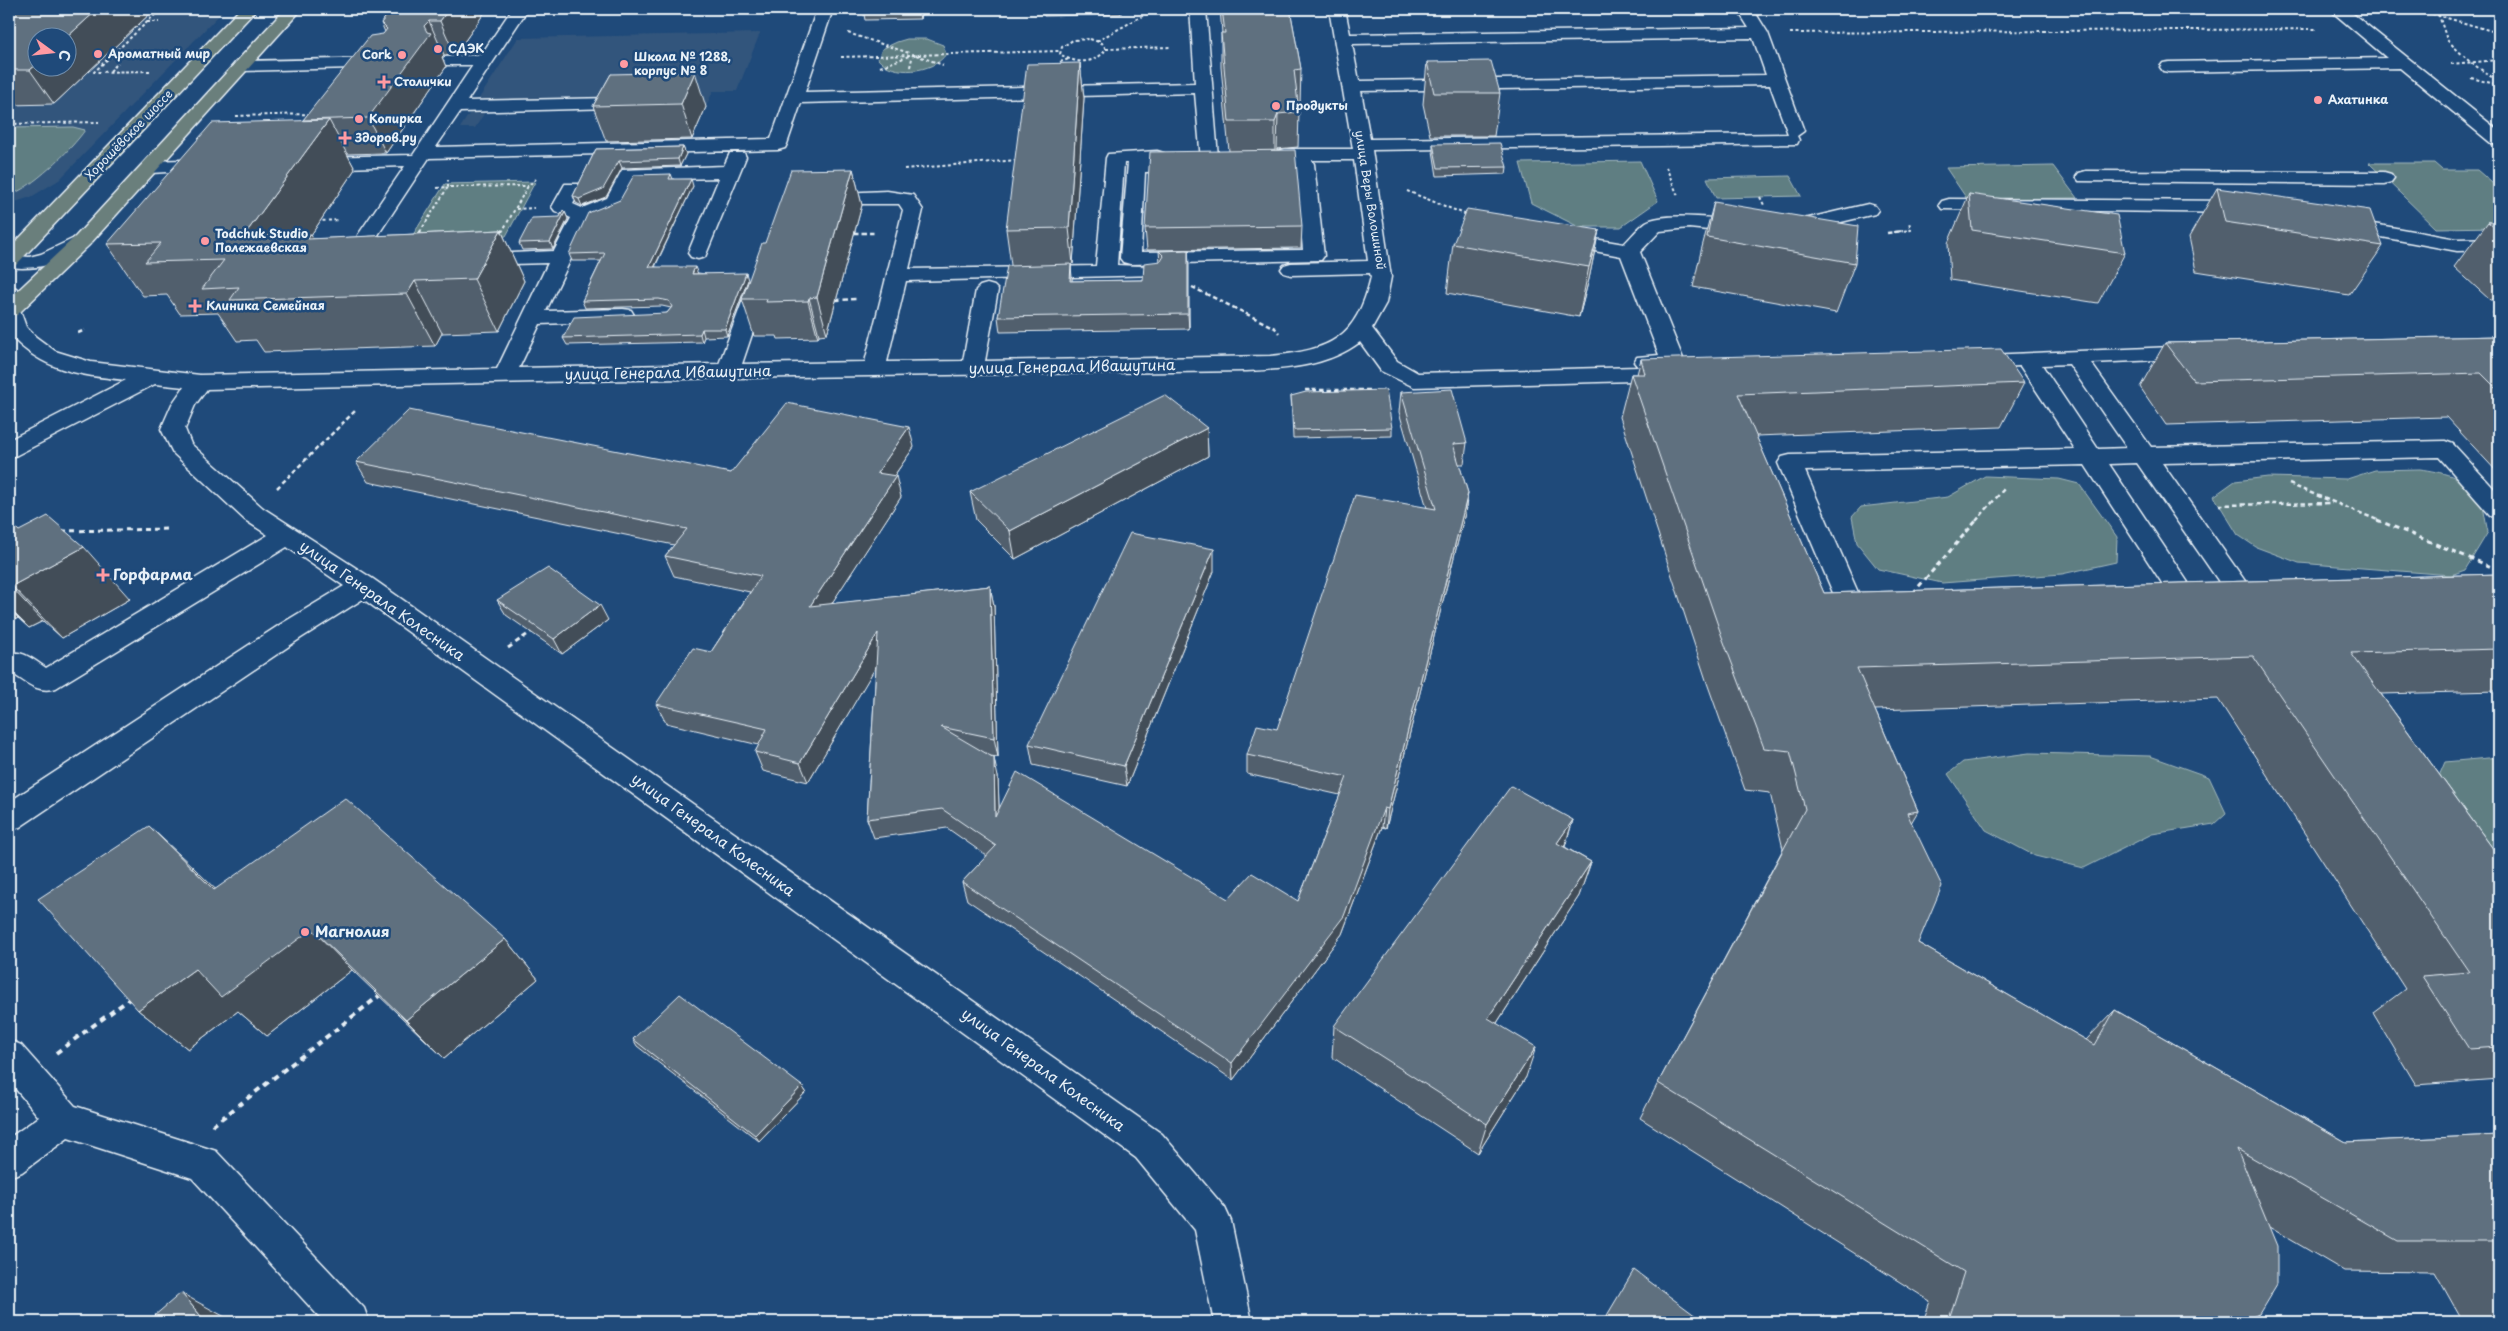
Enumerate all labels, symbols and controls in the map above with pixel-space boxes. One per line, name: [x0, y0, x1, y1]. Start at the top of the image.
north arrow: [28, 28, 78, 78]
place label: СДЭК: [448, 39, 484, 57]
marker: СДЭК: [432, 43, 444, 55]
place label: Ароматный мир: [107, 44, 210, 62]
place label: Cork: [362, 45, 392, 63]
place label: Школа № 1288, корпус № 8: [634, 47, 731, 79]
text: С: [54, 48, 77, 63]
marker: Ароматный мир: [92, 48, 104, 60]
marker: Cork: [396, 49, 408, 61]
marker: Школа № 1288, корпус № 8: [618, 58, 630, 70]
place label: Столички: [394, 72, 452, 90]
marker: Столички: [378, 76, 390, 88]
street label: Хорошёвское шоссе: [80, 85, 176, 184]
place label: Ахатинка: [2328, 90, 2388, 108]
marker: Ахатинка: [2312, 94, 2324, 106]
place label: Продукты: [1286, 96, 1348, 114]
marker: Продукты: [1270, 100, 1282, 112]
place label: Копирка: [369, 109, 422, 127]
marker: Копирка: [353, 113, 365, 125]
place label: Здоров.ру: [354, 128, 417, 146]
street label: улица Веры Волошиной: [1351, 129, 1391, 271]
marker: Здоров.ру: [339, 132, 351, 144]
place label: Todchuk Studio Полежаевская: [215, 224, 308, 256]
marker: Todchuk Studio Полежаевская: [199, 235, 211, 247]
place label: Клиника Семейная: [206, 296, 325, 314]
marker: Клиника Семейная: [188, 299, 202, 313]
street label: улица Генерала Ивашутина: [968, 352, 1176, 379]
street label: улица Генерала Ивашутина: [564, 358, 772, 385]
street label: улица Генерала Колесника: [295, 534, 471, 666]
place label: Горфарма: [113, 562, 194, 585]
marker: Горфарма: [97, 569, 109, 581]
street label: улица Генерала Колесника: [627, 766, 801, 901]
place label: Магнолия: [315, 919, 389, 942]
marker: Магнолия: [299, 926, 311, 938]
street label: улица Генерала Колесника: [957, 1001, 1131, 1136]

